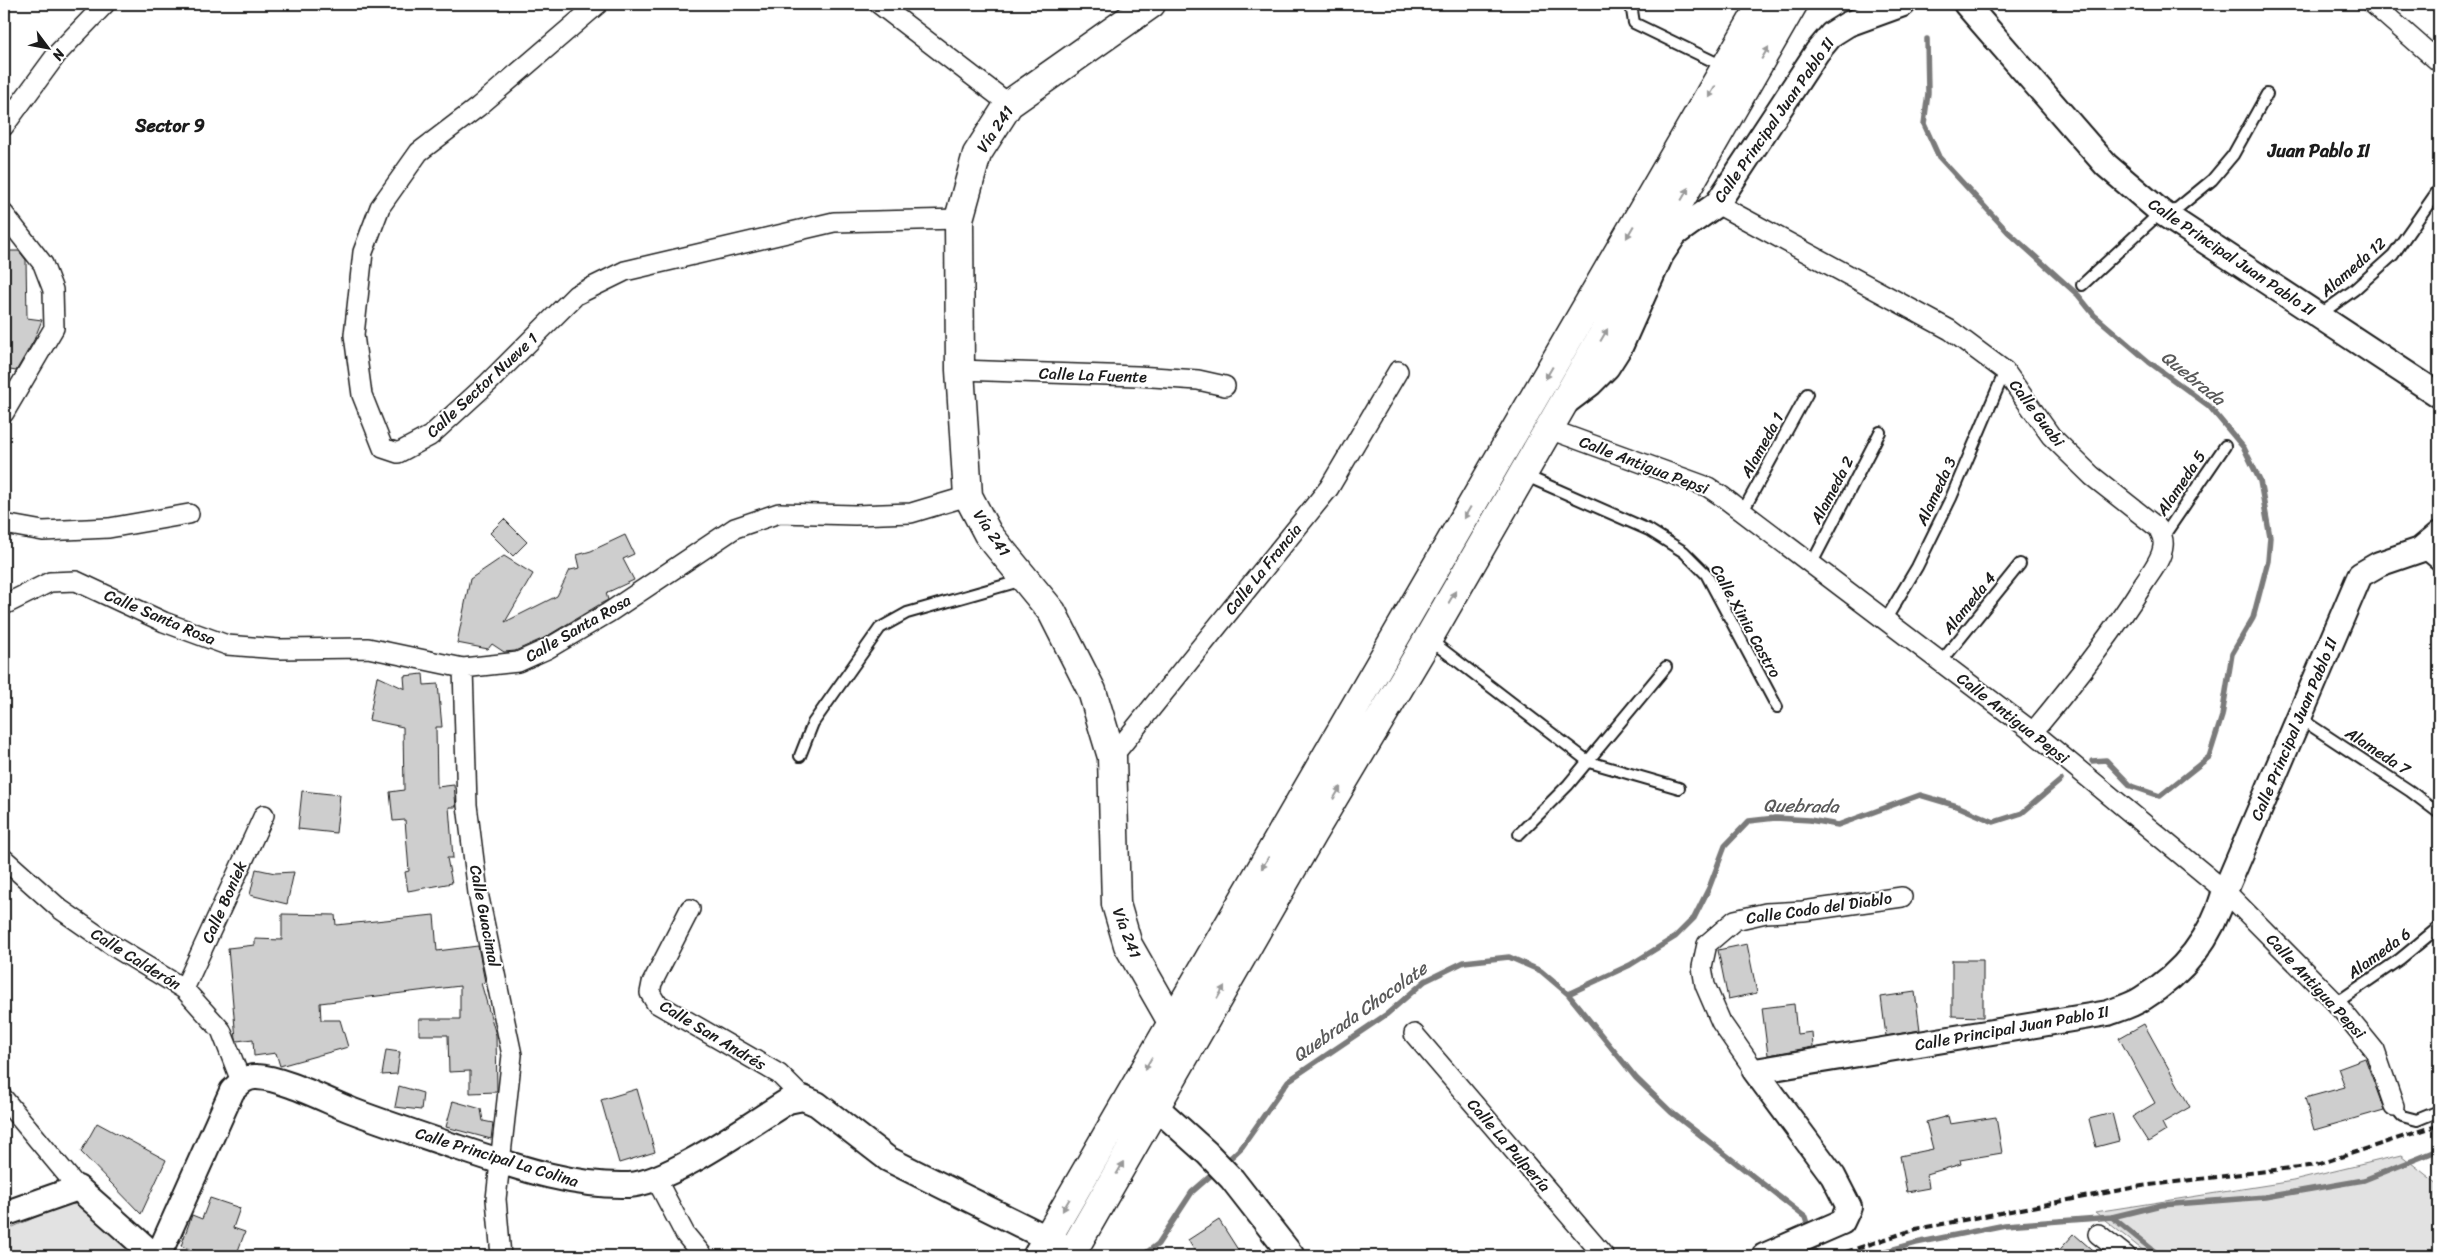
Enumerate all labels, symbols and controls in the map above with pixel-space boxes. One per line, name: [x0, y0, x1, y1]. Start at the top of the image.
north arrow: [22, 22, 72, 72]
street label: Calle Principal Juan Pablo II: [1706, 31, 1842, 209]
text: N: [45, 43, 72, 66]
one-way arrow: [1761, 46, 1769, 60]
one-way arrow: [1707, 85, 1716, 98]
street label: Vía 241: [968, 99, 1022, 159]
district label: Sector 9: [134, 110, 205, 142]
district label: Juan Pablo II: [2267, 135, 2371, 167]
one-way arrow: [1680, 187, 1689, 201]
street label: Calle Principal Juan Pablo II: [2142, 190, 2322, 324]
one-way arrow: [1626, 226, 1635, 239]
street label: Alameda 12: [2312, 230, 2393, 305]
street label: Calle Sector Nueve 1: [419, 325, 545, 445]
one-way arrow: [1599, 328, 1608, 342]
water label: Quebrada: [2154, 342, 2234, 415]
street label: Calle La Fuente: [1039, 359, 1148, 391]
one-way arrow: [1544, 366, 1553, 379]
street label: Calle Guabi: [2002, 373, 2073, 454]
street label: Alameda 1: [1732, 407, 1792, 484]
street label: Calle Antigua Pepsi: [1575, 427, 1714, 503]
street label: Alameda 5: [2148, 444, 2214, 523]
street label: Alameda 2: [1801, 451, 1862, 530]
street label: Alameda 3: [1907, 452, 1965, 531]
street label: Vía 241: [965, 503, 1019, 563]
one-way arrow: [1463, 507, 1472, 520]
street label: Calle La Francia: [1217, 517, 1309, 621]
street label: Calle Xinia Castro: [1703, 559, 1789, 683]
street label: Alameda 4: [1934, 565, 2004, 642]
street label: Calle Santa Rosa: [100, 580, 220, 654]
street label: Calle Santa Rosa: [519, 586, 637, 670]
one-way arrow: [1448, 590, 1457, 604]
street label: Calle Principal Juan Pablo II: [2242, 633, 2346, 825]
street label: Calle Antigua Pepsi: [1950, 665, 2076, 772]
street label: Alameda 7: [2338, 718, 2417, 784]
one-way arrow: [1332, 786, 1341, 799]
water label: Quebrada: [1763, 789, 1841, 823]
street label: Calle Boniek: [193, 856, 255, 948]
one-way arrow: [1260, 857, 1269, 870]
street label: Calle Guacimal: [461, 862, 509, 970]
street label: Calle Codo del Diablo: [1744, 883, 1894, 933]
street label: Vía 241: [1104, 903, 1150, 963]
street label: Calle Calderón: [85, 920, 187, 999]
street label: Alameda 6: [2340, 920, 2417, 987]
street label: Calle Antigua Pepsi: [2259, 926, 2374, 1046]
water label: Quebrada Chocolate: [1286, 952, 1436, 1071]
one-way arrow: [1216, 986, 1225, 999]
street label: Calle San Andrés: [654, 992, 773, 1079]
street label: Calle Principal Juan Pablo II: [1913, 997, 2112, 1059]
one-way arrow: [1143, 1058, 1152, 1071]
street label: Calle La Pulpería: [1460, 1091, 1558, 1199]
street label: Calle Principal La Colina: [412, 1118, 582, 1196]
one-way arrow: [1116, 1162, 1125, 1175]
one-way arrow: [1062, 1197, 1070, 1212]

